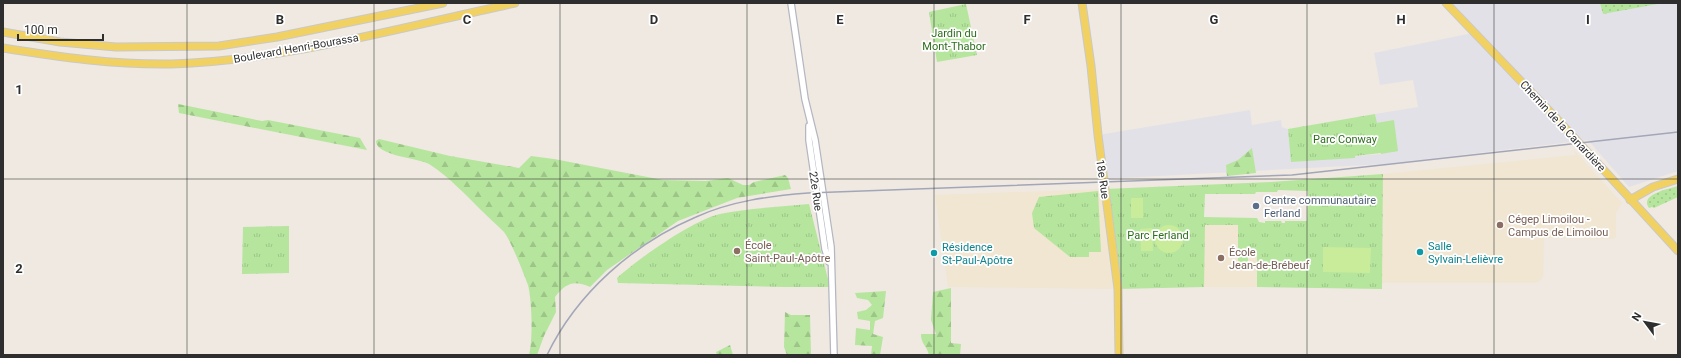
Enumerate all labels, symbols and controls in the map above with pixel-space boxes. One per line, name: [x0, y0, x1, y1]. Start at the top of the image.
text: B: [276, 12, 284, 27]
text: C: [463, 12, 472, 27]
text: D: [650, 12, 658, 27]
text: E: [836, 12, 844, 27]
text: F: [1023, 12, 1031, 27]
text: G: [1210, 12, 1219, 27]
text: H: [1396, 12, 1406, 27]
text: I: [1586, 12, 1590, 27]
scale bar: [18, 16, 103, 42]
text: 100 m: [24, 23, 58, 37]
park label: Jardin du Mont-Thabor: [922, 27, 986, 53]
street label: Boulevard Henri-Bourassa: [233, 31, 360, 66]
street label: Chemin de la Canardière: [1517, 78, 1608, 175]
text: 1: [15, 82, 23, 97]
park label: Parc Conway: [1313, 133, 1378, 146]
street label: 18e Rue: [1093, 159, 1112, 200]
street label: 22e Rue: [806, 171, 825, 212]
place label: Centre communautaire Ferland: [1264, 194, 1376, 220]
marker: Centre communautaire Ferland: [1251, 201, 1261, 211]
place label: Cégep Limoilou - Campus de Limoilou: [1508, 213, 1608, 239]
marker: Cégep Limoilou - Campus de Limoilou: [1495, 220, 1505, 230]
park label: Parc Ferland: [1127, 229, 1189, 242]
place label: École Saint-Paul-Apôtre: [745, 239, 830, 265]
place label: Salle Sylvain-Lelièvre: [1428, 240, 1503, 266]
place label: Résidence St-Paul-Apôtre: [942, 241, 1013, 267]
marker: École Saint-Paul-Apôtre: [732, 246, 742, 256]
place label: École Jean-de-Brébeuf: [1229, 246, 1309, 272]
marker: Salle Sylvain-Lelièvre: [1415, 247, 1425, 257]
marker: Résidence St-Paul-Apôtre: [929, 248, 939, 258]
marker: École Jean-de-Brébeuf: [1216, 253, 1226, 263]
text: 2: [15, 261, 23, 276]
north arrow: [1625, 302, 1665, 342]
text: N: [1629, 310, 1645, 324]

